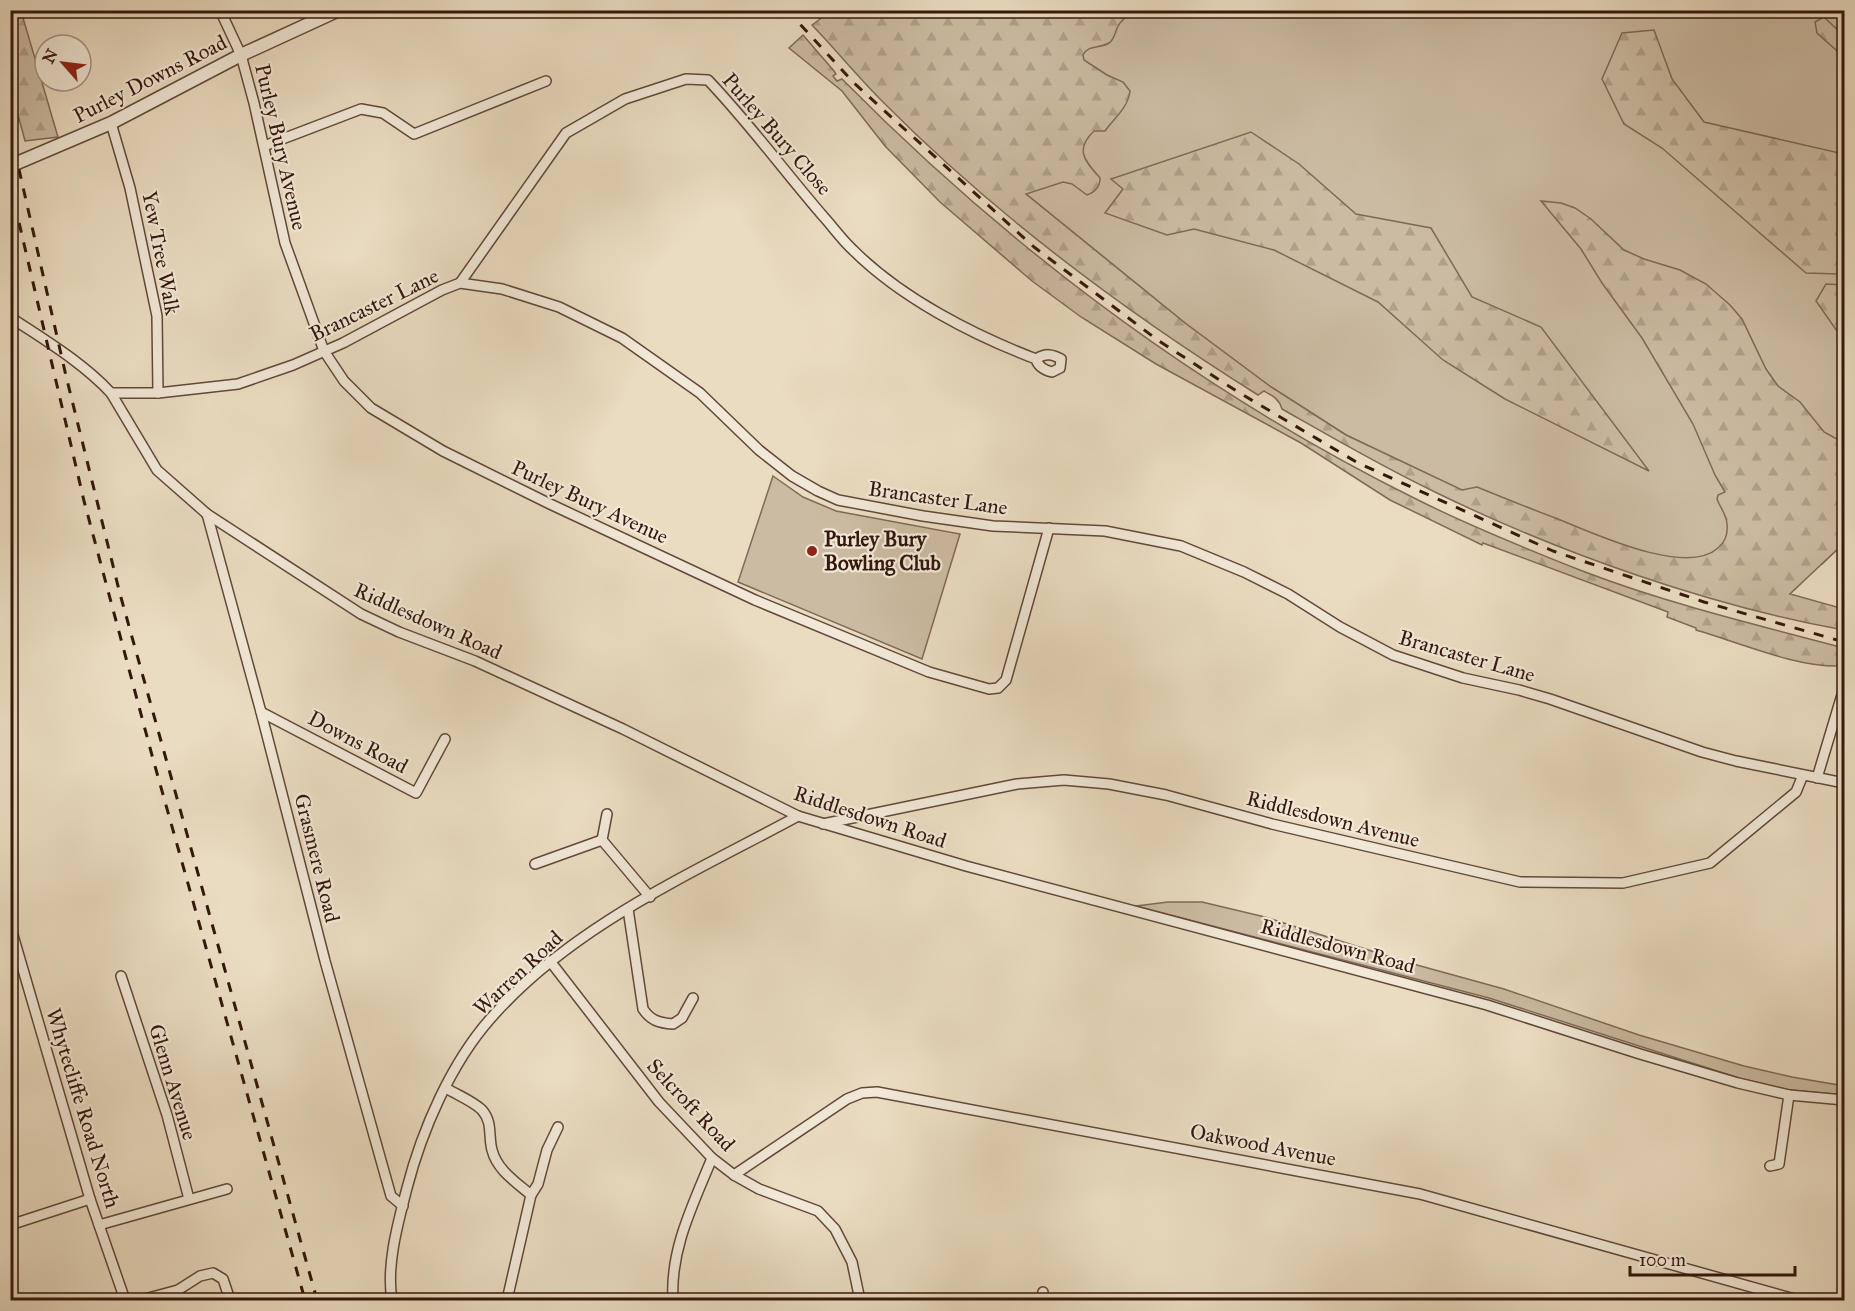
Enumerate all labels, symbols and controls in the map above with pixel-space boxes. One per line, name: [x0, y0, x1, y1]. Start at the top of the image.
street label: Purley Downs Road: [69, 29, 232, 129]
north arrow: [33, 33, 93, 93]
text: N: [39, 45, 62, 67]
street label: Purley Bury Avenue: [249, 61, 313, 233]
street label: Purley Bury Close: [717, 67, 837, 201]
street label: Yew Tree Walk: [136, 189, 186, 317]
street label: Brancaster Lane: [305, 262, 443, 347]
street label: Purley Bury Avenue: [507, 454, 673, 550]
street label: Brancaster Lane: [867, 475, 1010, 521]
place label: Purley Bury Bowling Club: [824, 526, 941, 576]
marker: Purley Bury Bowling Club: [805, 544, 819, 558]
street label: Riddlesdown Road: [350, 577, 506, 665]
street label: Brancaster Lane: [1396, 624, 1538, 688]
street label: Downs Road: [304, 705, 413, 779]
street label: Riddlesdown Road: [790, 780, 950, 854]
street label: Riddlesdown Avenue: [1244, 785, 1422, 853]
street label: Grasmere Road: [288, 791, 346, 926]
street label: Riddlesdown Road: [1258, 913, 1419, 979]
street label: Warren Road: [468, 925, 568, 1021]
street label: Whytecliffe Road North: [40, 1005, 126, 1212]
street label: Glenn Avenue: [143, 1021, 203, 1143]
street label: Selcroft Road: [641, 1053, 741, 1157]
street label: Oakwood Avenue: [1188, 1118, 1338, 1172]
scale bar: [1630, 1239, 1795, 1277]
text: 100 m: [1639, 1249, 1686, 1271]

